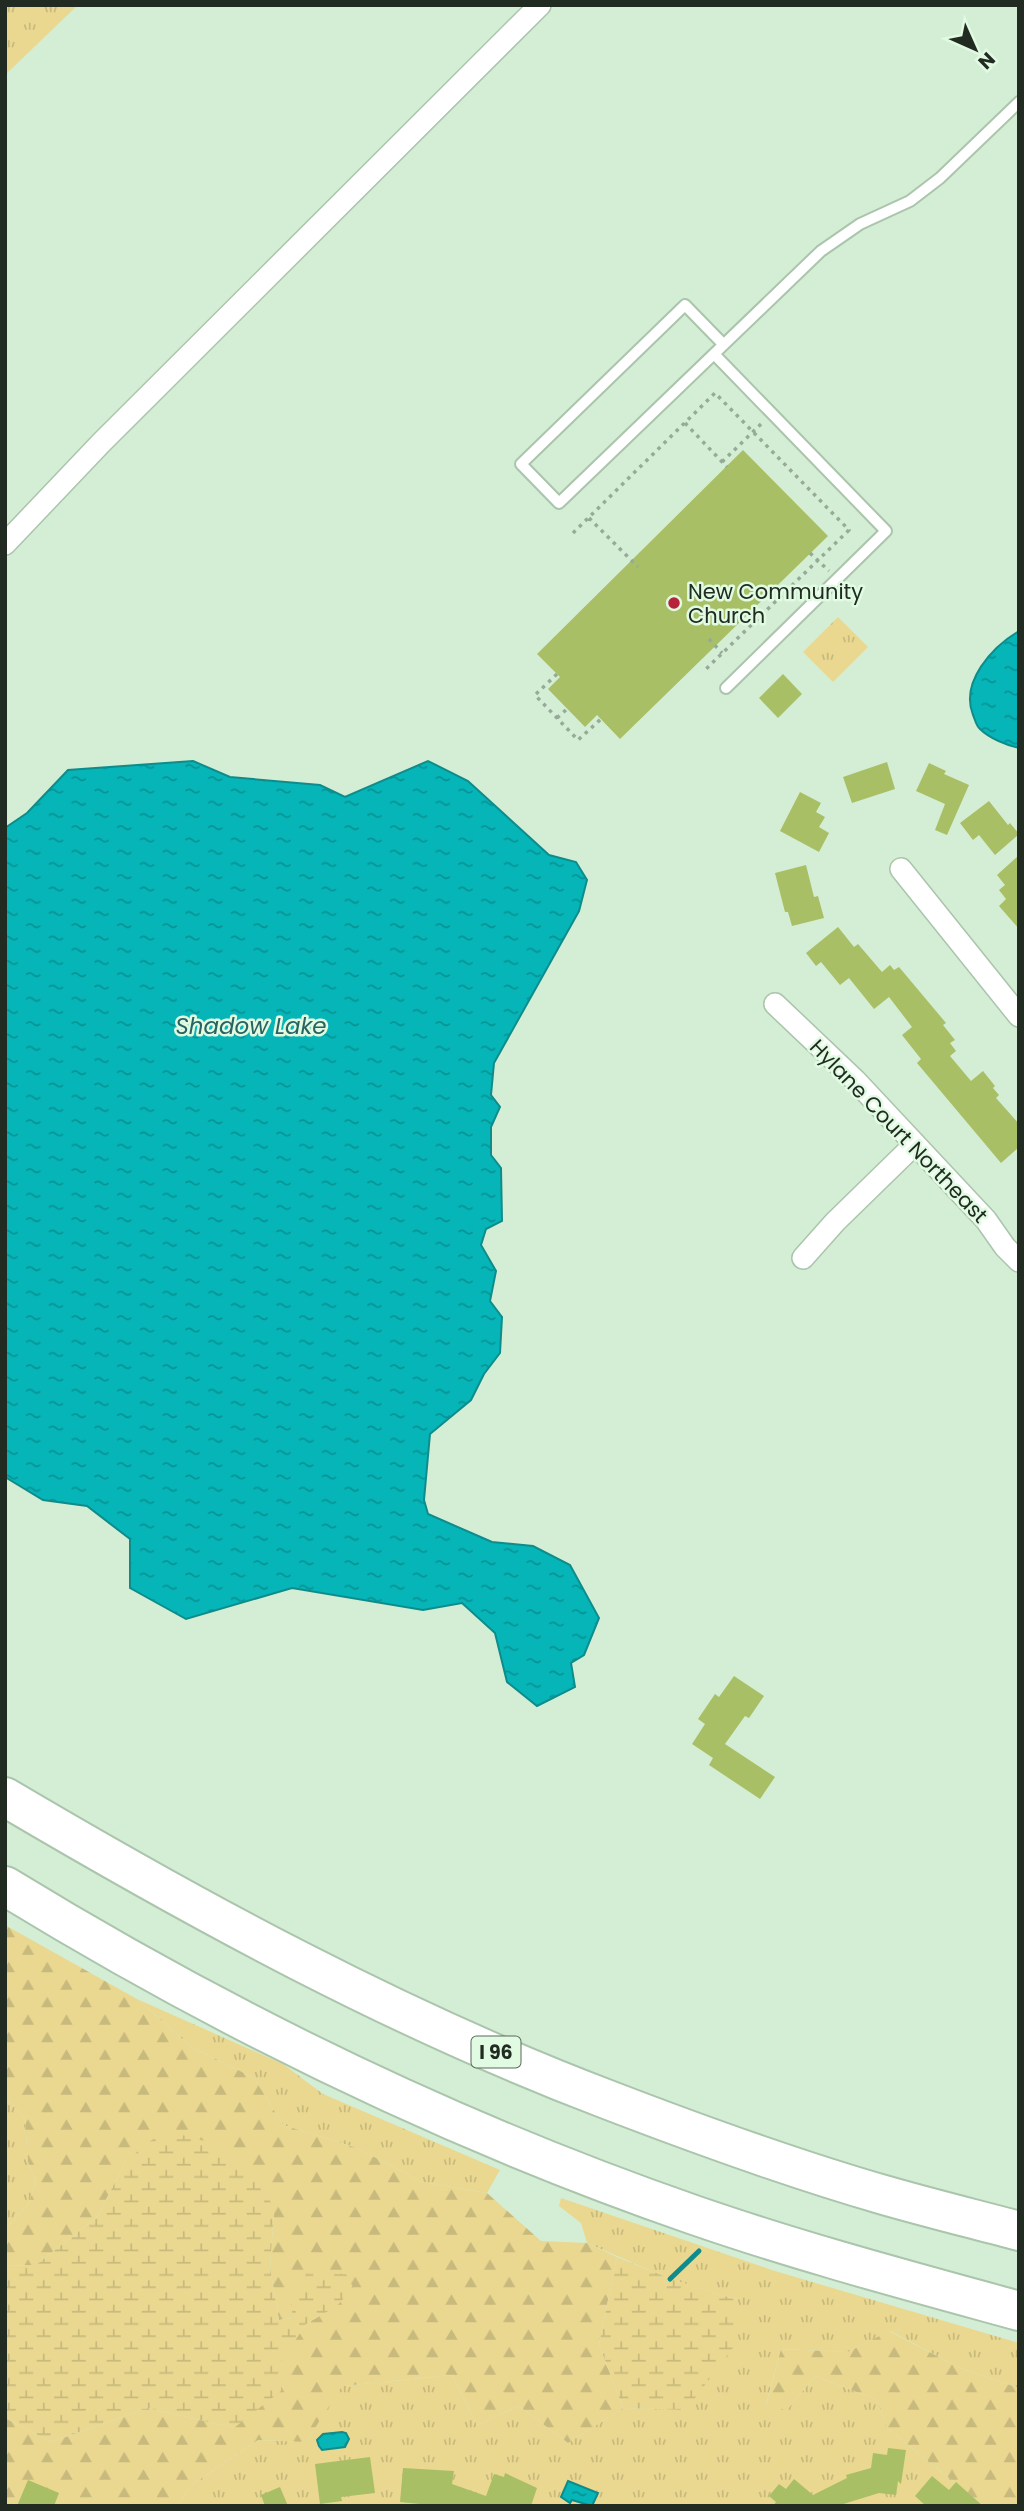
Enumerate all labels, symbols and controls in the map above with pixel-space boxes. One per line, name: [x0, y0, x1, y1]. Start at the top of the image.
north arrow: [940, 14, 1010, 84]
text: N: [972, 46, 1001, 75]
place label: New Community Church: [688, 577, 863, 630]
marker: New Community Church: [666, 595, 682, 611]
water label: Shadow Lake: [175, 1010, 327, 1042]
street label: Hylane Court Northeast: [804, 1033, 994, 1229]
road number: I 96: [472, 2036, 520, 2068]

